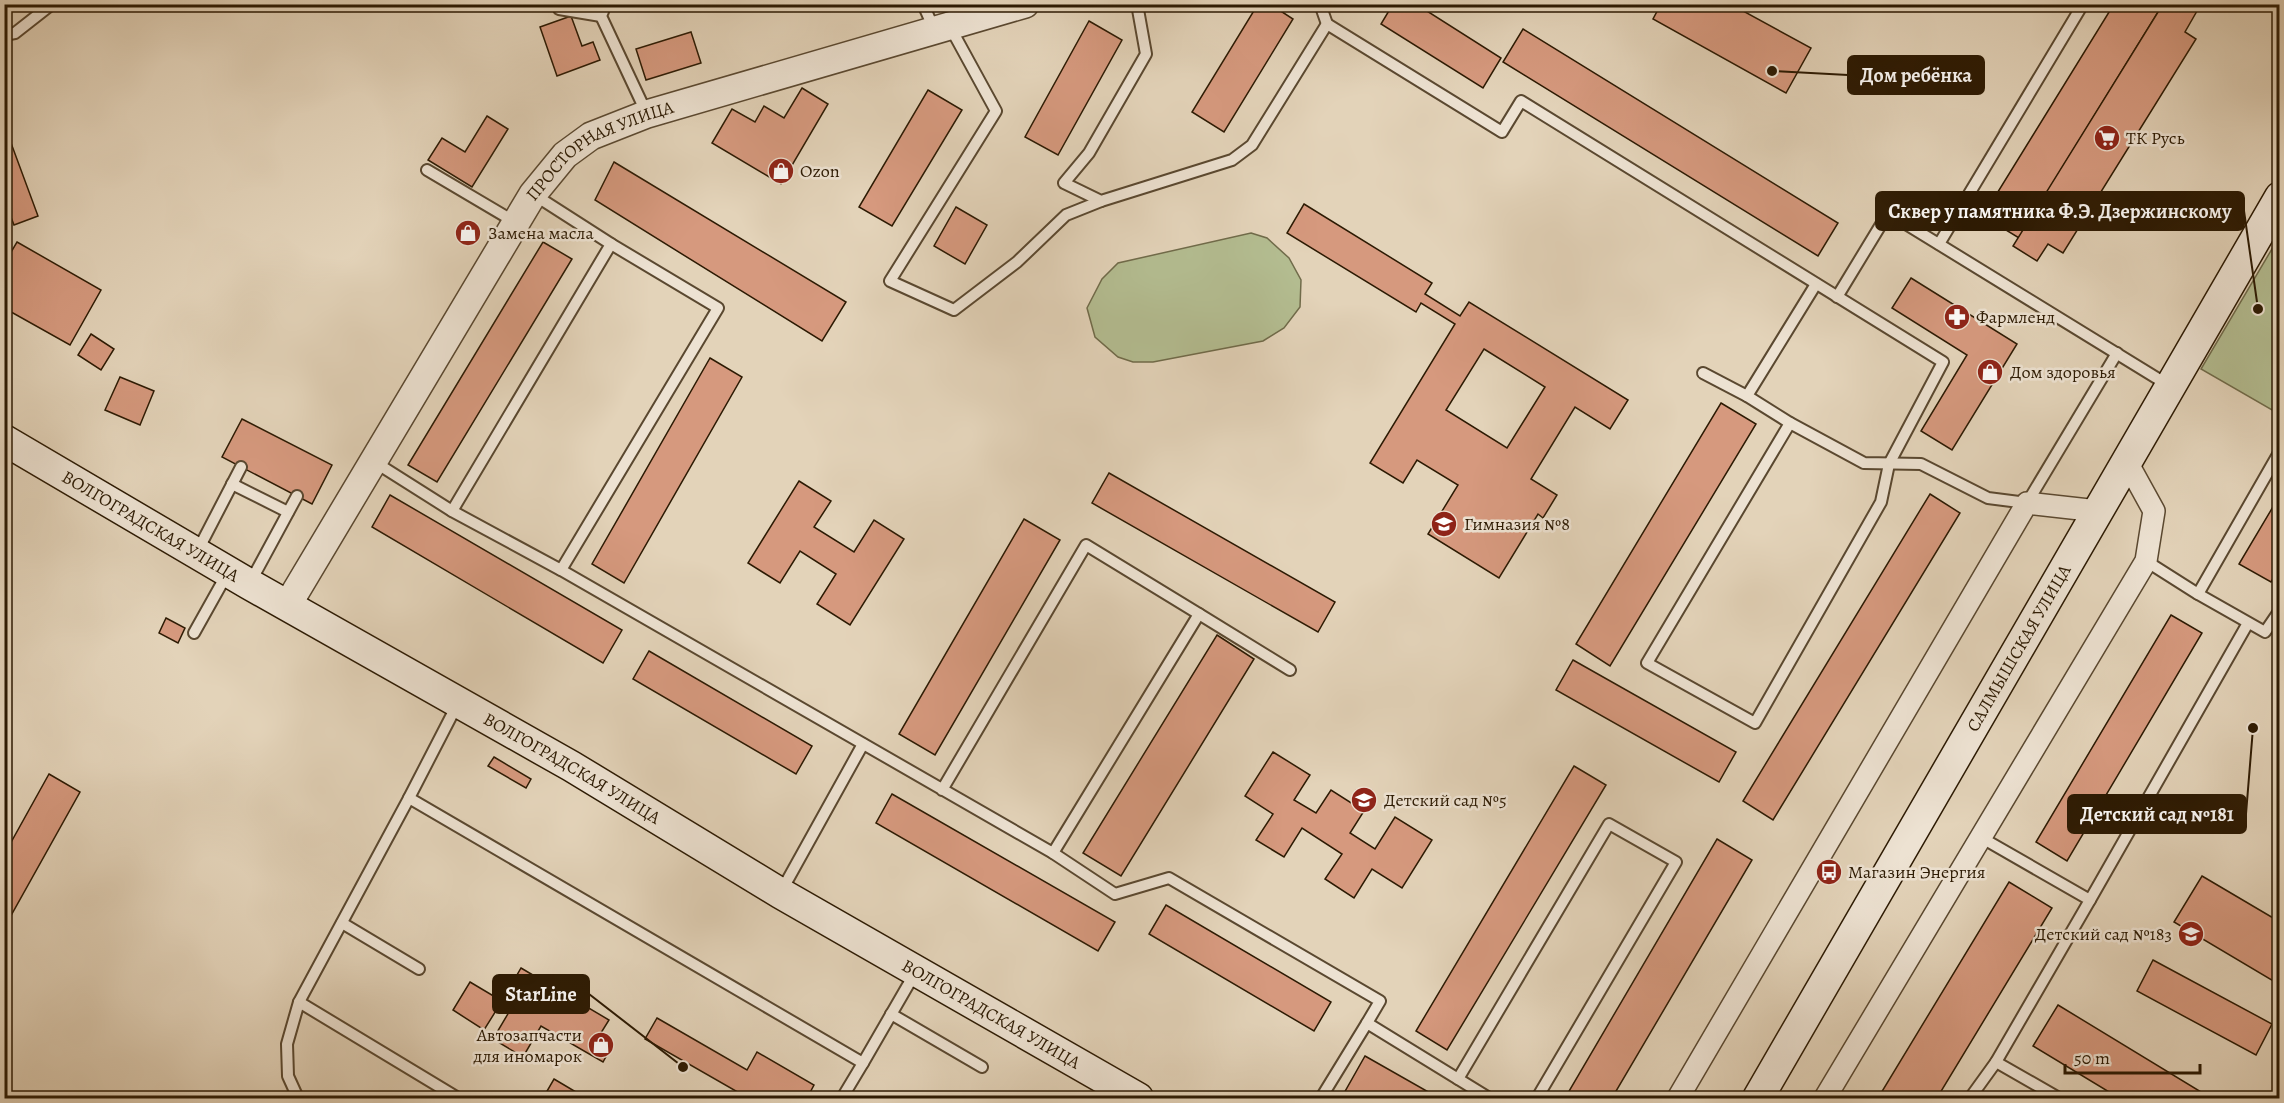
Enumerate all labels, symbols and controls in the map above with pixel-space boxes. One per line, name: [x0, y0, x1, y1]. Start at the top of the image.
callout: Дом ребёнка: [1848, 56, 1984, 94]
text: Дом ребёнка: [1860, 62, 1973, 89]
street label: ПРОСТОРНАЯ УЛИЦА: [520, 95, 677, 206]
supermarket icon: ТК Русь: [2092, 123, 2122, 153]
place label: ТК Русь: [2126, 126, 2185, 150]
shop icon: Ozon: [766, 156, 796, 186]
place label: Ozon: [800, 159, 840, 183]
callout: Сквер у памятника Ф.Э. Дзержинскому: [1876, 192, 2244, 230]
text: Сквер у памятника Ф.Э. Дзержинскому: [1888, 198, 2232, 225]
shop icon: Замена масла: [453, 218, 483, 248]
place label: Замена масла: [488, 221, 595, 245]
pharmacy icon: Фармленд: [1942, 302, 1972, 332]
place label: Фармленд: [1976, 305, 2055, 329]
shop icon: Дом здоровья: [1975, 357, 2005, 387]
place label: Дом здоровья: [2010, 360, 2116, 384]
street label: ВОЛГОГРАДСКАЯ УЛИЦА: [57, 465, 244, 588]
school or university icon: Гимназия №8: [1429, 509, 1459, 539]
place label: Гимназия №8: [1464, 512, 1570, 536]
street label: САЛМЫШСКАЯ УЛИЦА: [1961, 560, 2077, 736]
street label: ВОЛГОГРАДСКАЯ УЛИЦА: [479, 707, 666, 830]
school or university icon: Детский сад №5: [1349, 785, 1379, 815]
place label: Детский сад №5: [1384, 788, 1507, 812]
callout: Детский сад №181: [2068, 795, 2246, 833]
text: Детский сад №181: [2080, 801, 2234, 828]
bus stop icon: Магазин Энергия: [1814, 857, 1844, 887]
place label: Магазин Энергия: [1848, 860, 1985, 884]
school or university icon: Детский сад №183: [2176, 919, 2206, 949]
place label: Детский сад №183: [2035, 922, 2172, 946]
street label: ВОЛГОГРАДСКАЯ УЛИЦА: [898, 953, 1085, 1075]
callout: StarLine: [493, 975, 589, 1013]
text: StarLine: [505, 981, 577, 1008]
place label: Автозапчасти для иномарок: [473, 1023, 582, 1068]
shop icon: Автозапчасти для иномарок: [586, 1030, 616, 1060]
scale bar: [2065, 1037, 2200, 1075]
text: 50 m: [2074, 1046, 2110, 1070]

